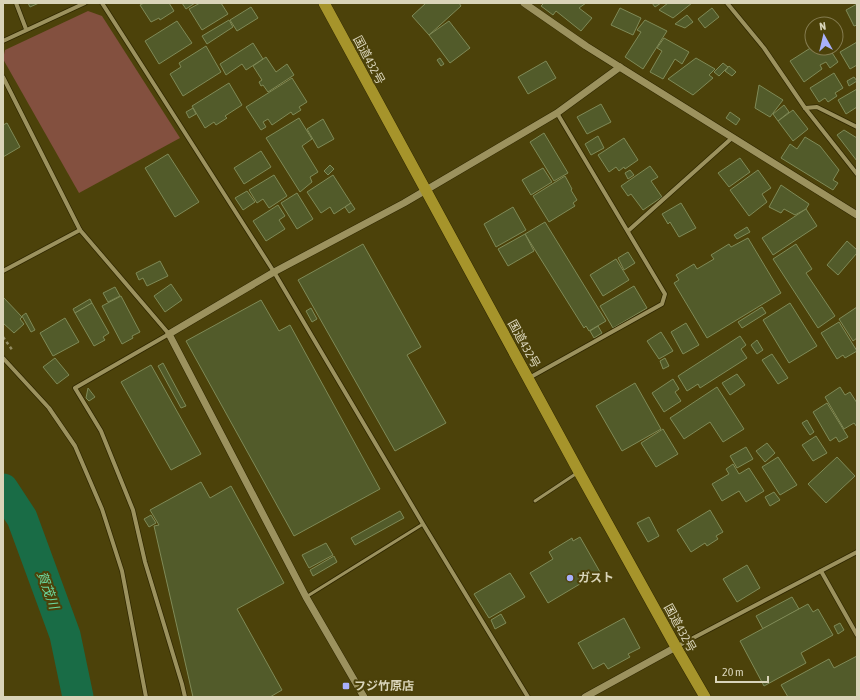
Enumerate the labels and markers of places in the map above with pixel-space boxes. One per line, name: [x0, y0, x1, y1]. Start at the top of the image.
place label: ガスト: [578, 571, 614, 585]
marker: ガスト: [565, 573, 575, 583]
place label: フジ竹原店: [354, 679, 414, 693]
marker: フジ竹原店: [341, 681, 351, 691]

